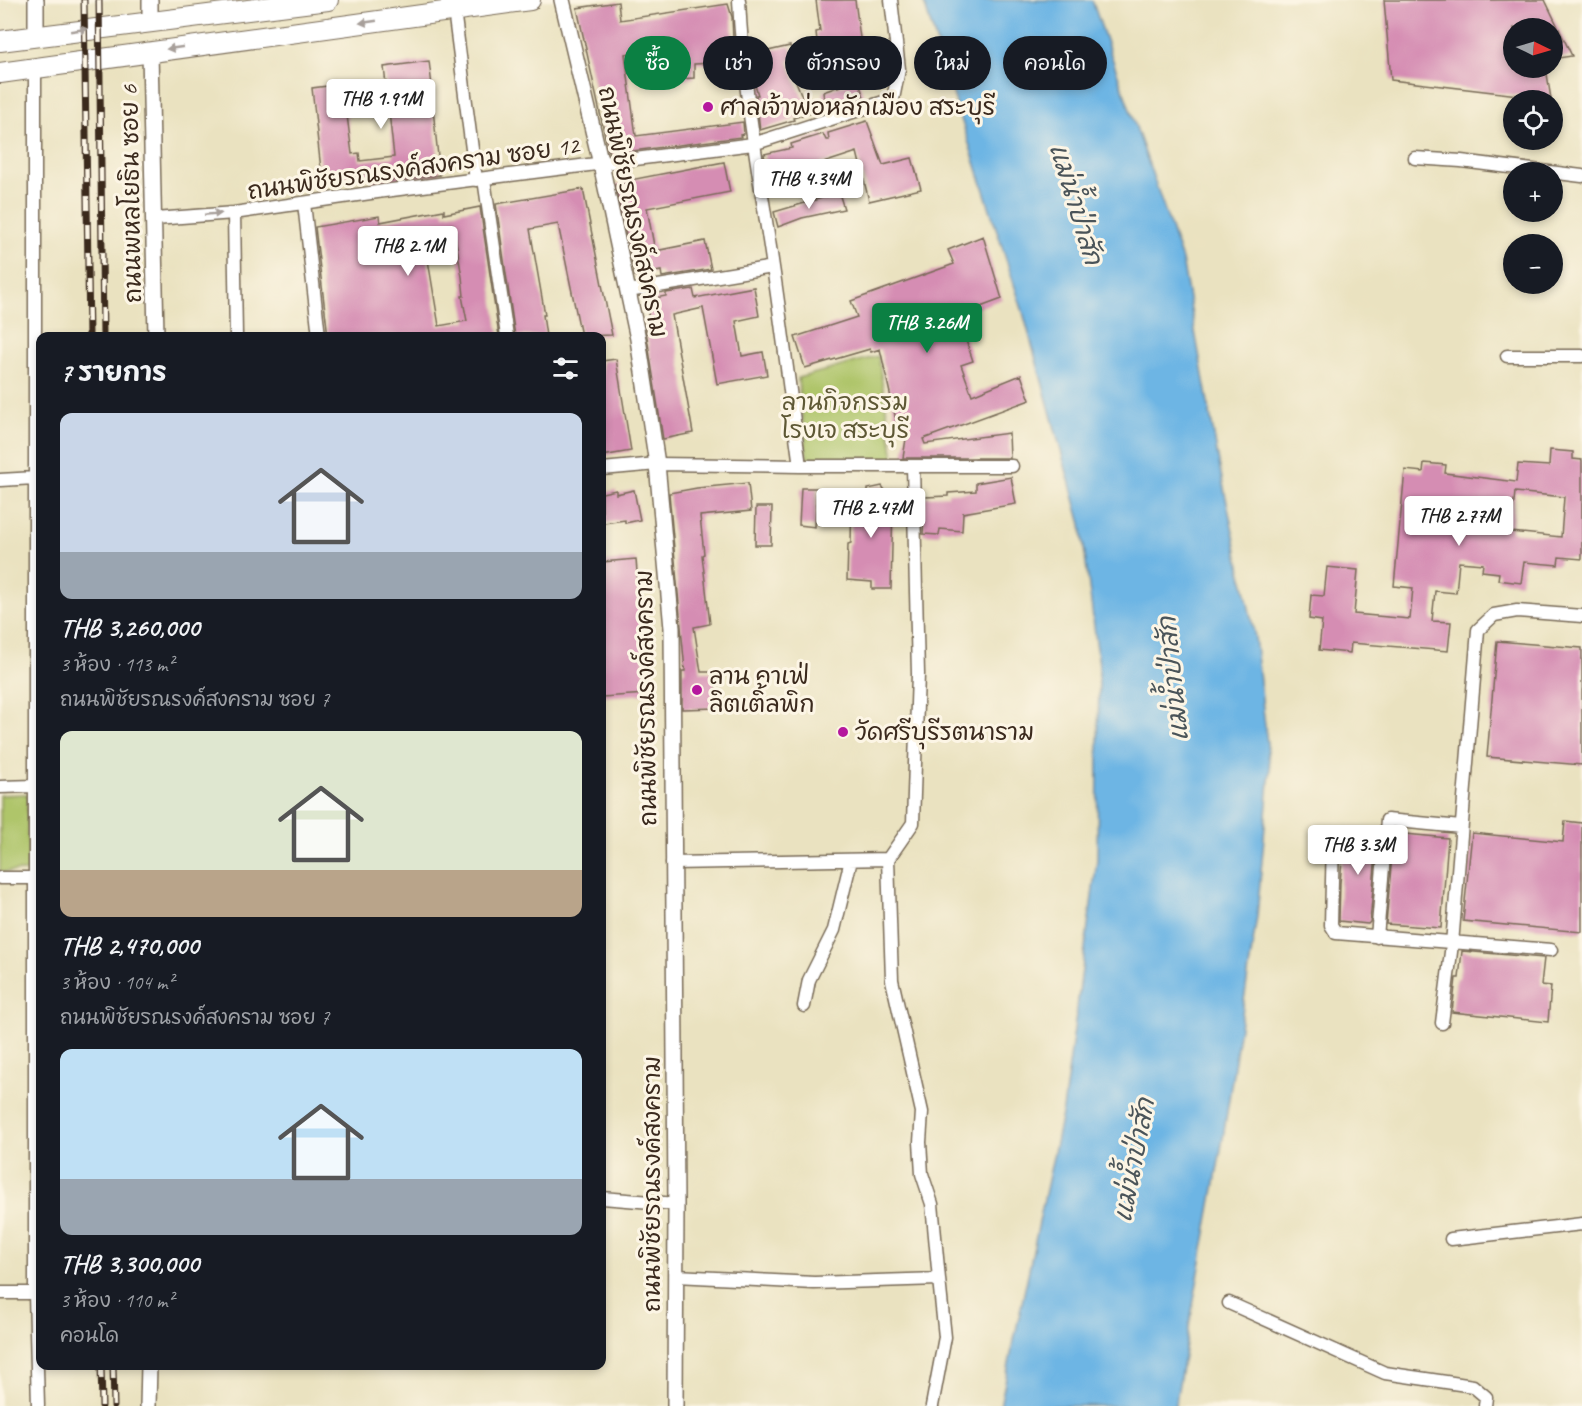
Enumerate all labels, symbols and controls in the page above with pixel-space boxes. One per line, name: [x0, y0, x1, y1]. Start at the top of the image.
one-way arrow: [358, 17, 377, 27]
north arrow: [1503, 18, 1563, 78]
map controls: [1503, 18, 1563, 294]
one-way arrow: [69, 25, 88, 34]
chip: ซื้อ: [624, 36, 691, 90]
chip: เช่า: [703, 36, 773, 90]
chip: ตัวกรอง: [785, 36, 902, 90]
chip: ใหม่: [914, 36, 991, 90]
chip: คอนโด: [1003, 36, 1107, 90]
one-way arrow: [165, 44, 184, 53]
pin: THB 1.91M: [312, 79, 450, 130]
street label: ถนนพหลโยธิน ซอย 6: [113, 83, 148, 304]
street label: ถนนพิชัยรณรงค์สงคราม: [592, 83, 675, 340]
text: THB 1.91M: [340, 86, 422, 111]
button: locate: [1503, 90, 1563, 150]
place label: ศาลเจ้าพ่อหลักเมือง สระบุรี: [720, 92, 995, 125]
marker: ศาลเจ้าพ่อหลักเมือง สระบุรี: [701, 100, 715, 114]
street label: ถนนพิชัยรณรงค์สงคราม ซอย 12: [245, 129, 583, 206]
water label: แม่น้ำป่าสัก: [1042, 137, 1118, 270]
pin: THB 4.34M: [740, 159, 878, 210]
button: +: [1503, 162, 1563, 222]
text: THB 4.34M: [768, 166, 850, 191]
one-way arrow: [203, 209, 222, 219]
pin: THB 2.1M: [346, 226, 470, 277]
text: THB 2.1M: [372, 233, 444, 258]
button: −: [1503, 234, 1563, 294]
pin: THB 3.26M: [858, 303, 996, 354]
text: THB 3.26M: [886, 310, 968, 335]
icon: filters: [549, 352, 582, 385]
text: 7 รายการ: [60, 356, 167, 389]
park label: ลานกิจกรรม โรงเจ สระบุรี: [781, 387, 909, 448]
icon: home: [267, 452, 375, 560]
pin: THB 2.47M: [802, 488, 940, 539]
text: THB 2.47M: [830, 495, 912, 520]
pin: THB 2.77M: [1390, 496, 1528, 547]
text: THB 2.77M: [1418, 503, 1500, 528]
street label: ถนนพิชัยรณรงค์สงคราม: [628, 570, 663, 826]
text: THB 3,260,000: [60, 611, 199, 644]
water label: แม่น้ำป่าสัก: [1142, 614, 1196, 744]
text: 3 ห้อง · 113 m²: [60, 652, 174, 677]
place label: ลาน คาเฟ่ ลิตเติ้ลพิก: [709, 661, 815, 719]
marker: ลาน คาเฟ่ ลิตเติ้ลพิก: [690, 683, 704, 697]
text: ถนนพิชัยรณรงค์สงคราม ซอย 7: [60, 687, 330, 712]
place label: วัดศรีบุรีรตนาราม: [855, 717, 1034, 750]
marker: วัดศรีบุรีรตนาราม: [836, 725, 850, 739]
icon: home: [267, 770, 375, 878]
pin: THB 3.3M: [1296, 825, 1420, 876]
text: THB 3.3M: [1322, 832, 1394, 857]
text: THB 2,470,000: [60, 929, 199, 962]
text: 3 ห้อง · 104 m²: [60, 970, 174, 995]
text: ถนนพิชัยรณรงค์สงคราม ซอย 7: [60, 1005, 330, 1030]
street label: ถนนพิชัยรณรงค์สงคราม: [636, 1056, 667, 1312]
icon: home: [267, 1088, 375, 1196]
water label: แม่น้ำป่าสัก: [1098, 1093, 1162, 1225]
text: THB 3,300,000: [60, 1247, 199, 1280]
text: 3 ห้อง · 110 m²: [60, 1288, 174, 1313]
text: คอนโด: [60, 1323, 119, 1348]

